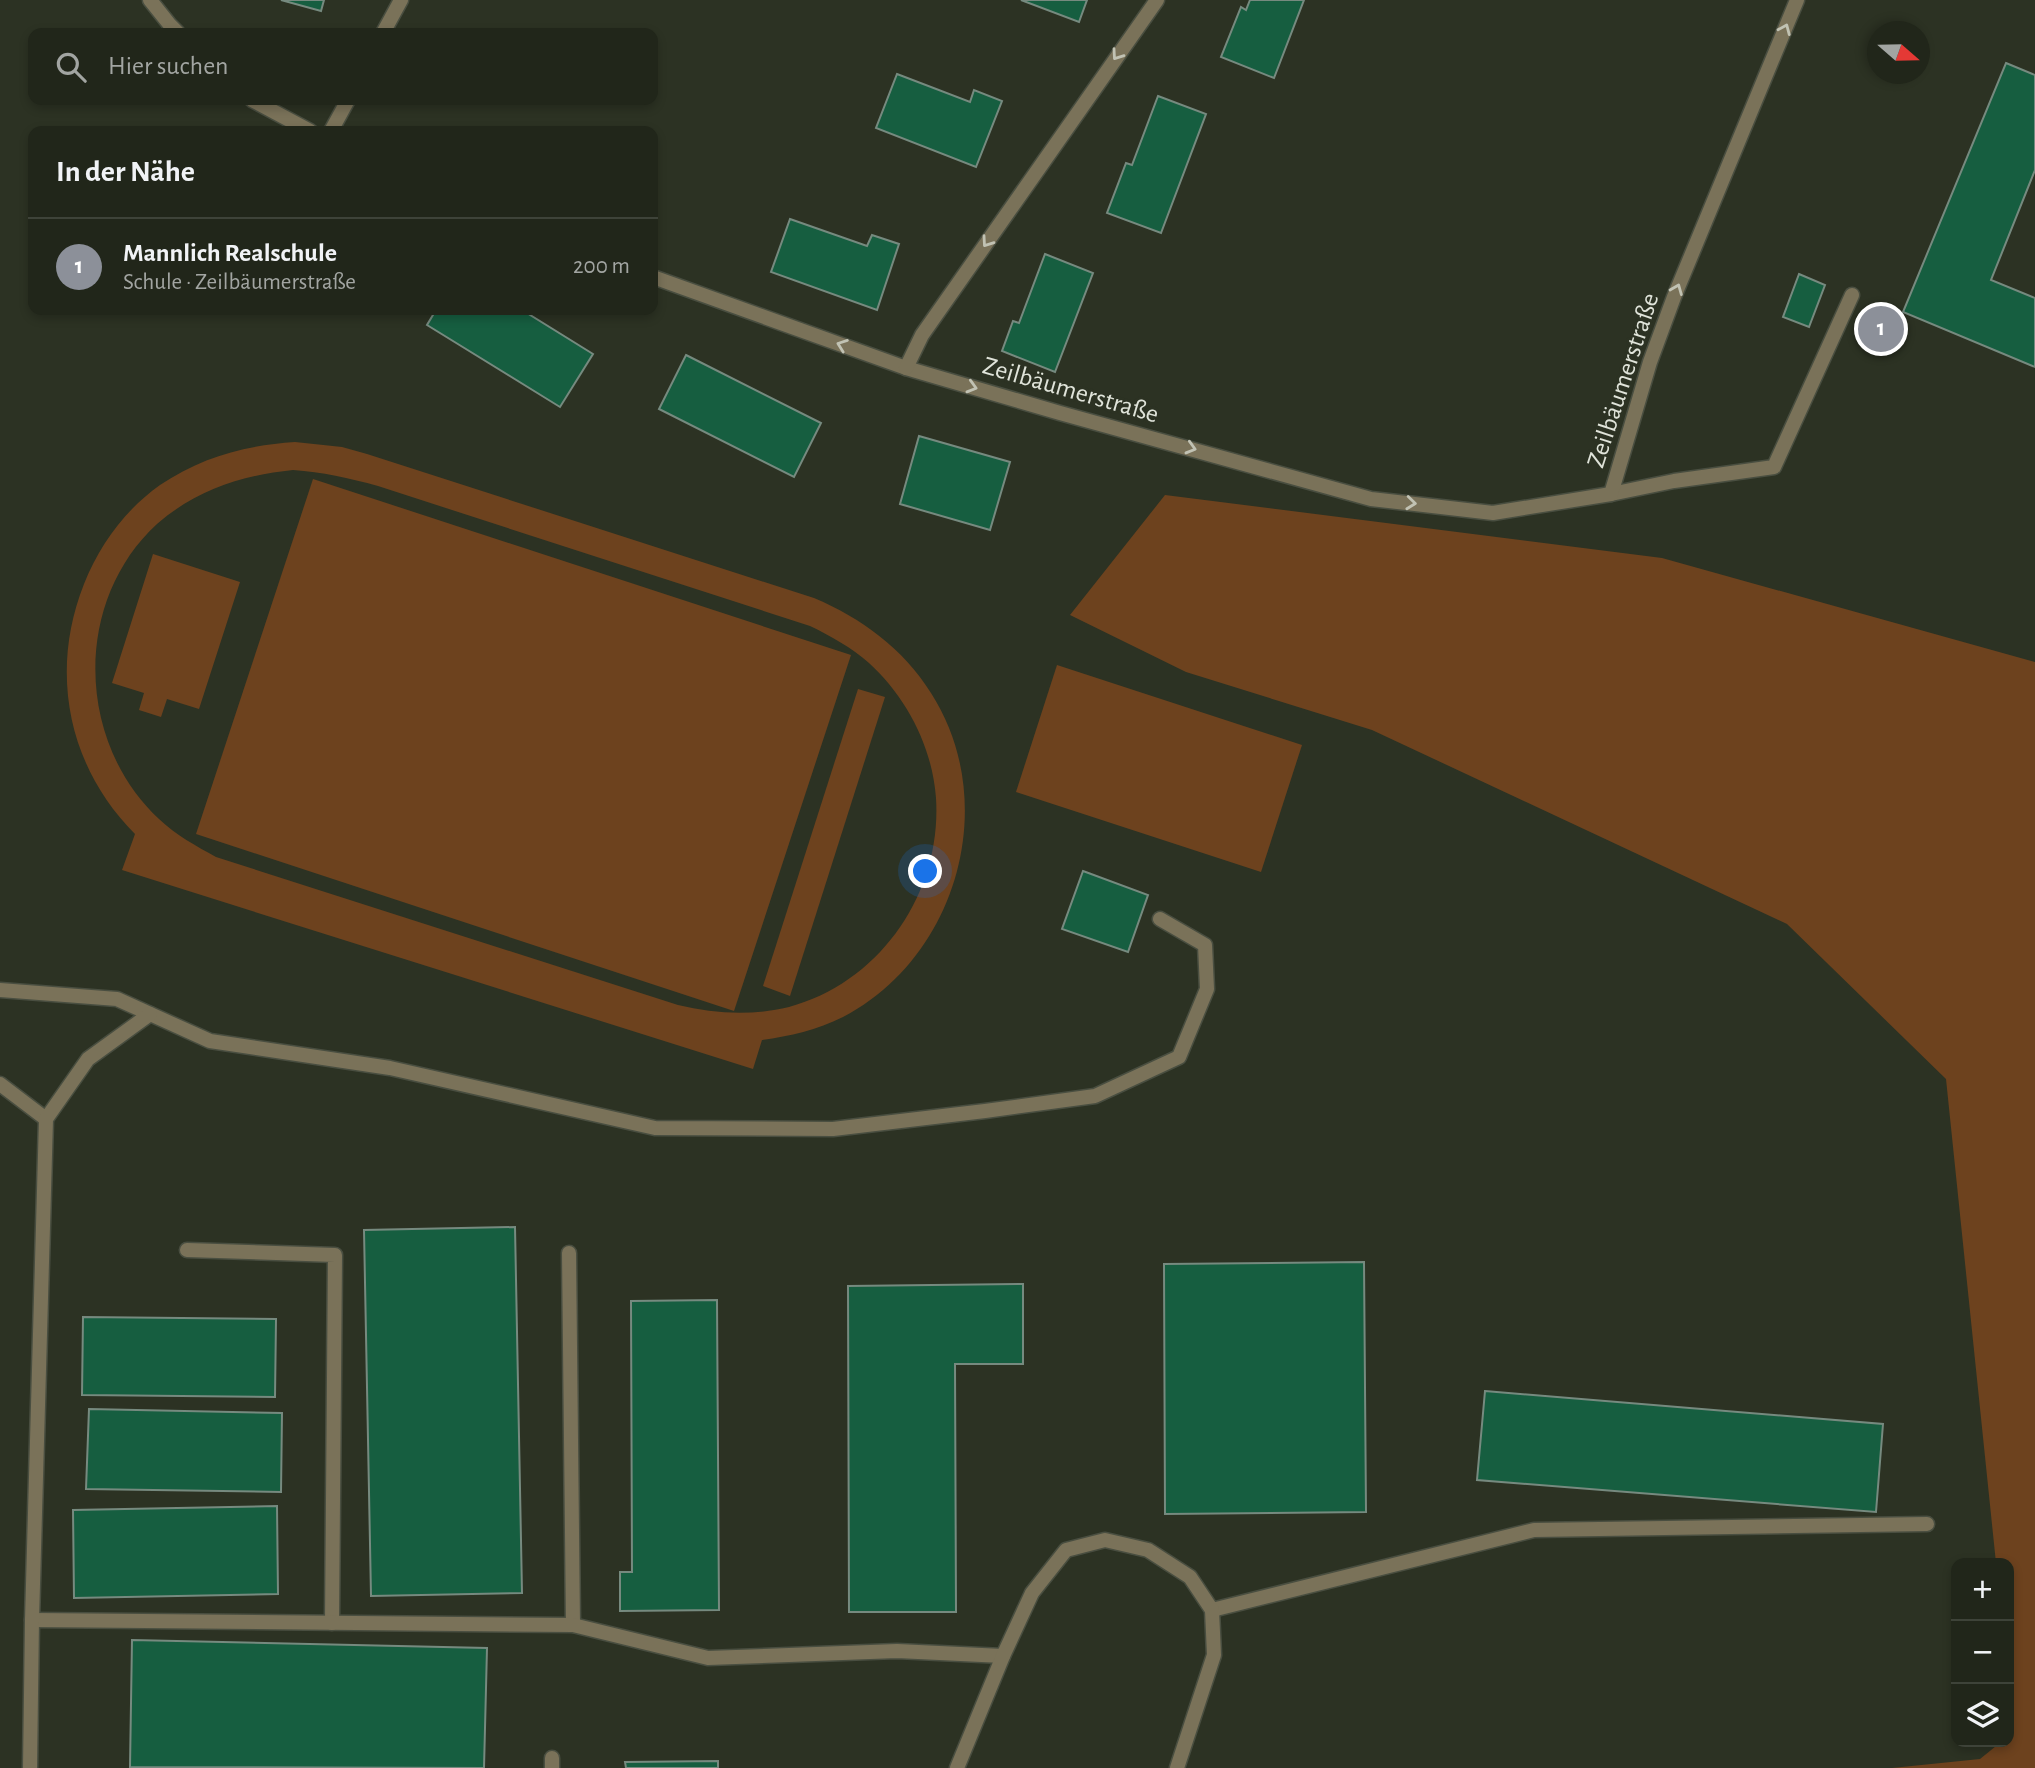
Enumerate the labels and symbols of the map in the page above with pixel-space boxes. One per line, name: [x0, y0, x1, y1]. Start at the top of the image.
north arrow: [1867, 21, 1930, 84]
one-way arrow: [1776, 24, 1790, 36]
one-way arrow: [1113, 47, 1125, 60]
one-way arrow: [983, 234, 995, 247]
one-way arrow: [1669, 284, 1683, 297]
street label: Zeilbäumerstraße: [1583, 290, 1663, 471]
pin: 1: [1858, 303, 1904, 355]
one-way arrow: [837, 339, 849, 353]
street label: Zeilbäumerstraße: [980, 352, 1162, 428]
one-way arrow: [966, 379, 978, 394]
one-way arrow: [1185, 440, 1197, 455]
one-way arrow: [1406, 496, 1417, 511]
your location: [908, 854, 942, 888]

